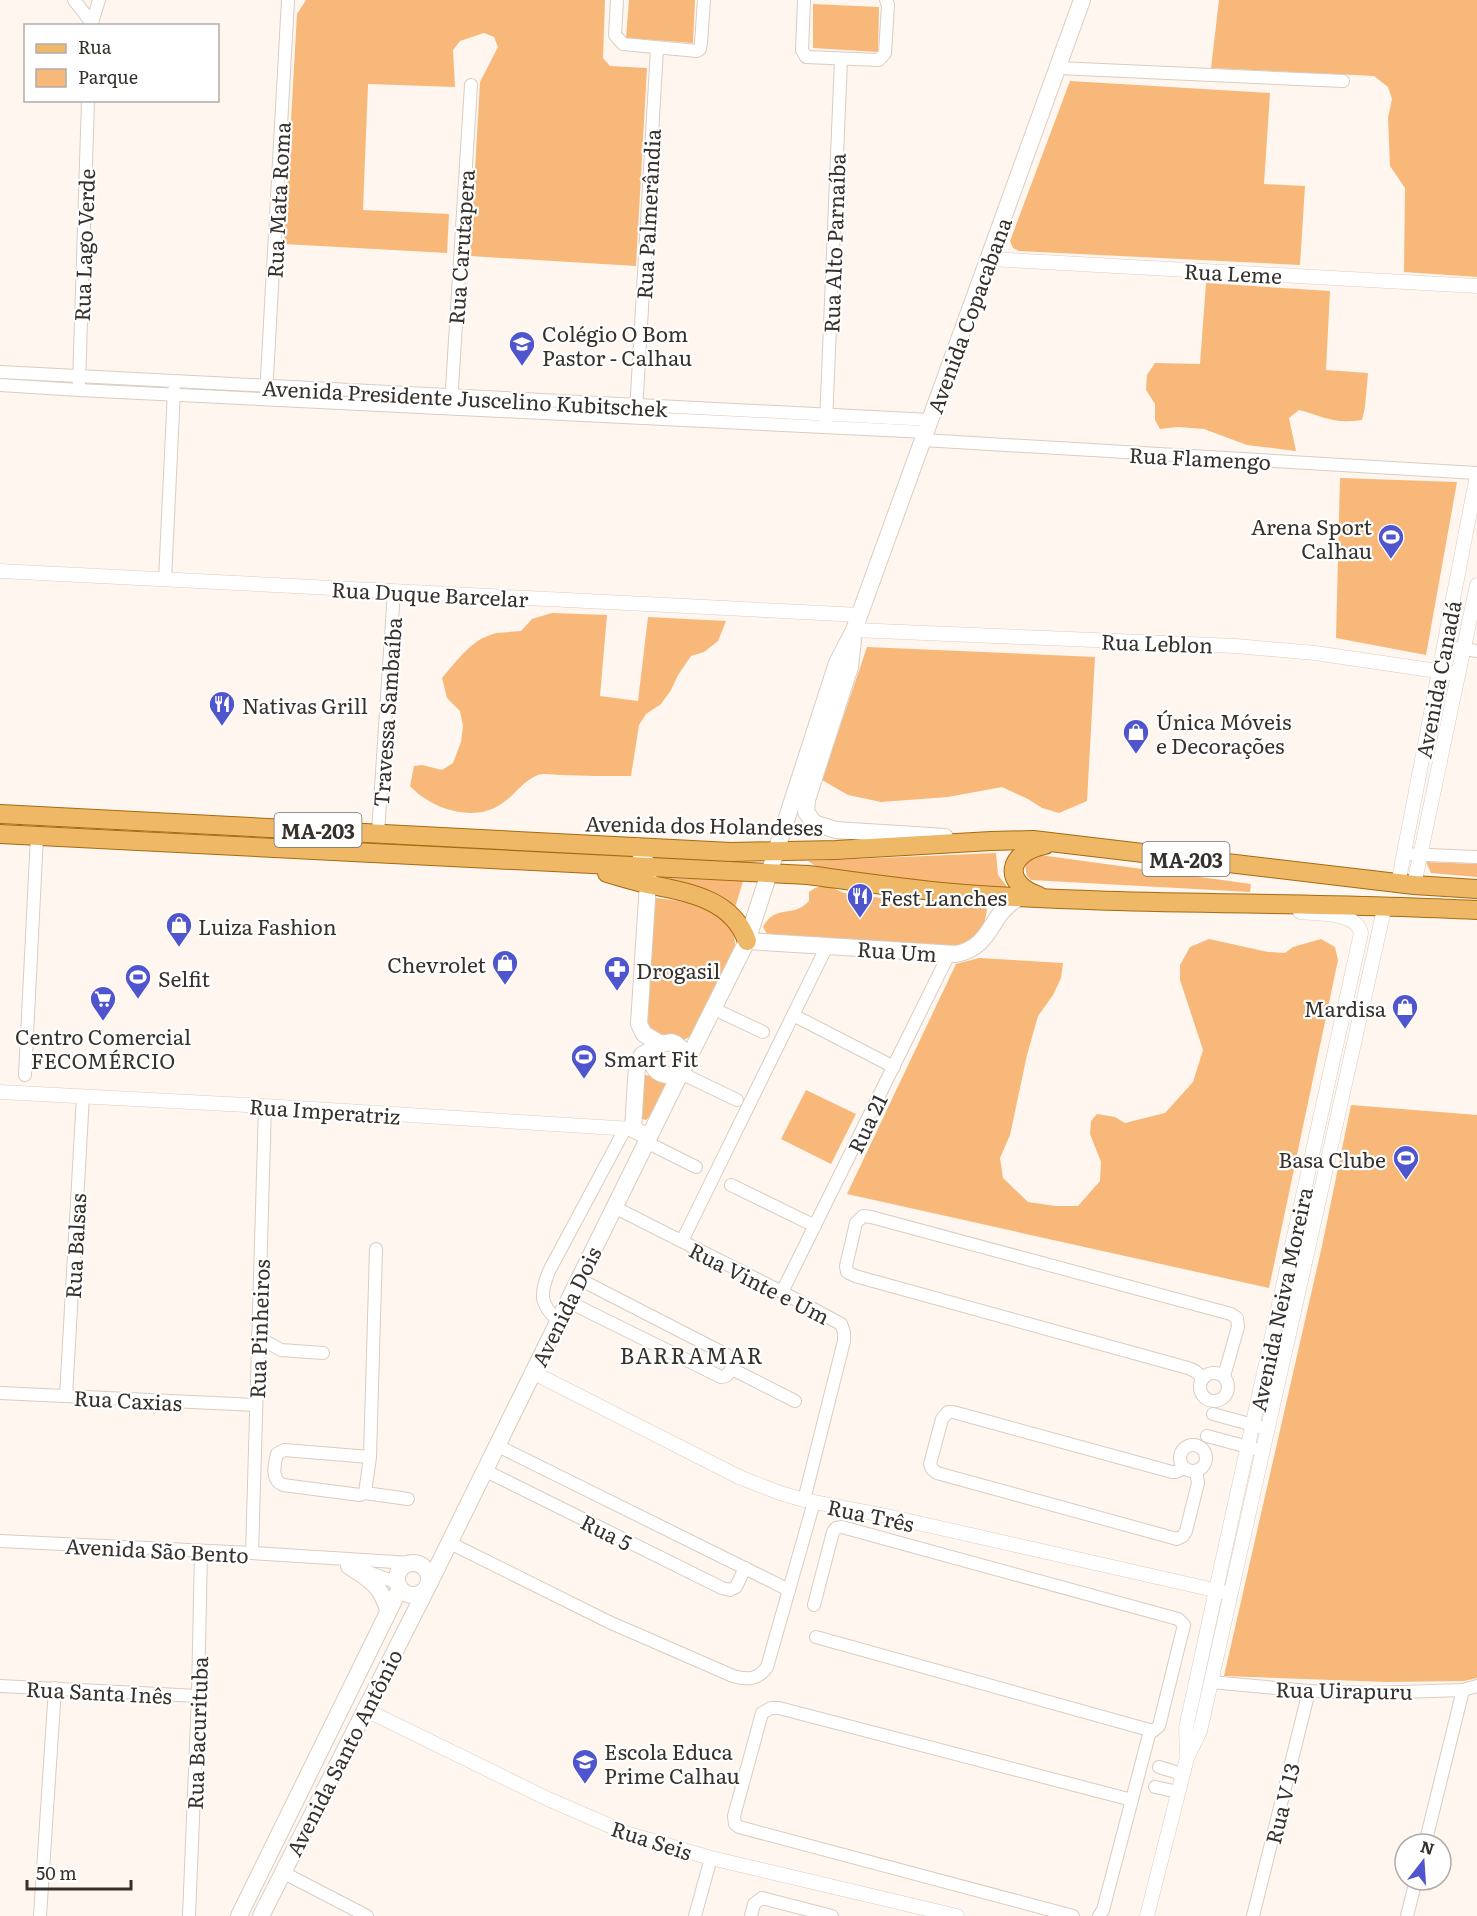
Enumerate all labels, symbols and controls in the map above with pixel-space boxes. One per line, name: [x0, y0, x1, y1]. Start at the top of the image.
legend: [24, 24, 219, 102]
text: Rua: [78, 33, 112, 60]
text: Parque: [78, 63, 138, 90]
street label: Rua Mata Roma: [257, 120, 297, 279]
street label: Rua Palmerândia: [627, 127, 667, 300]
street label: Rua Alto Parnaíba: [814, 152, 852, 333]
street label: Rua Lago Verde: [65, 168, 101, 322]
street label: Rua Carutapera: [439, 168, 481, 326]
street label: Avenida Copacabana: [918, 212, 1018, 417]
street label: Rua Leme: [1183, 254, 1283, 290]
place label: Colégio O Bom Pastor - Calhau: [542, 317, 692, 372]
school or university icon: Colégio O Bom Pastor - Calhau: [507, 329, 537, 367]
street label: Avenida Presidente Juscelino Kubitschek: [261, 371, 669, 423]
street label: Rua Flamengo: [1128, 438, 1272, 476]
place label: Arena Sport Calhau: [1251, 510, 1373, 565]
sports icon: Arena Sport Calhau: [1376, 522, 1406, 560]
street label: Rua Duque Barcelar: [331, 572, 529, 614]
street label: Avenida Canadá: [1406, 597, 1468, 761]
street label: Travessa Sambaíba: [364, 615, 408, 808]
street label: Rua Leblon: [1100, 625, 1214, 659]
restaurant icon: Nativas Grill: [207, 689, 237, 727]
place label: Nativas Grill: [242, 689, 368, 720]
place label: Única Móveis e Decorações: [1156, 705, 1291, 760]
shop icon: Única Móveis e Decorações: [1121, 717, 1151, 755]
street label: Avenida dos Holandeses: [585, 806, 823, 842]
road number: MA-203: [274, 813, 362, 847]
road number: MA-203: [1142, 842, 1230, 876]
restaurant icon: Fest Lanches: [845, 881, 875, 919]
place label: Fest Lanches: [880, 881, 1007, 912]
shop icon: Luiza Fashion: [164, 910, 194, 948]
place label: Luiza Fashion: [198, 910, 337, 941]
street label: Rua Um: [856, 932, 938, 968]
place label: Chevrolet: [387, 948, 487, 979]
shop icon: Chevrolet: [490, 948, 520, 986]
pharmacy icon: Drogasil: [602, 954, 632, 992]
place label: Drogasil: [636, 954, 720, 985]
sports icon: Selfit: [123, 962, 153, 1000]
place label: Selfit: [158, 962, 210, 993]
supermarket icon: Centro Comercial FECOMÉRCIO: [88, 984, 118, 1022]
place label: Mardisa: [1304, 992, 1387, 1023]
shop icon: Mardisa: [1390, 992, 1420, 1030]
place label: Centro Comercial FECOMÉRCIO: [15, 1020, 191, 1075]
sports icon: Smart Fit: [569, 1042, 599, 1080]
place label: Smart Fit: [604, 1042, 699, 1073]
street label: Rua 21: [838, 1088, 894, 1158]
street label: Rua Imperatriz: [248, 1089, 402, 1131]
place label: Basa Clube: [1278, 1143, 1386, 1174]
sports icon: Basa Clube: [1391, 1143, 1421, 1181]
street label: Avenida Neiva Moreira: [1241, 1183, 1319, 1414]
street label: Rua Balsas: [56, 1193, 92, 1299]
street label: Rua Vinte e Um: [684, 1233, 836, 1331]
street label: Avenida Dois: [523, 1241, 607, 1371]
street label: Rua Pinheiros: [240, 1259, 276, 1399]
district label: BARRAMAR: [620, 1338, 764, 1371]
street label: Rua Caxias: [73, 1381, 183, 1417]
street label: Rua Três: [825, 1490, 917, 1538]
street label: Rua 5: [576, 1505, 638, 1557]
street label: Avenida São Bento: [64, 1529, 250, 1569]
street label: Avenida Santo Antônio: [277, 1643, 409, 1861]
street label: Rua Bacurituba: [178, 1655, 214, 1810]
street label: Rua Santa Inês: [25, 1672, 173, 1710]
street label: Rua Uirapuru: [1275, 1672, 1413, 1706]
place label: Escola Educa Prime Calhau: [604, 1735, 740, 1790]
school or university icon: Escola Educa Prime Calhau: [570, 1747, 600, 1785]
street label: Rua V 13: [1256, 1759, 1306, 1847]
street label: Rua Seis: [608, 1811, 696, 1867]
north arrow: [1393, 1832, 1453, 1892]
text: N: [1418, 1833, 1438, 1860]
scale bar: [27, 1853, 130, 1891]
text: 50 m: [36, 1859, 77, 1886]

